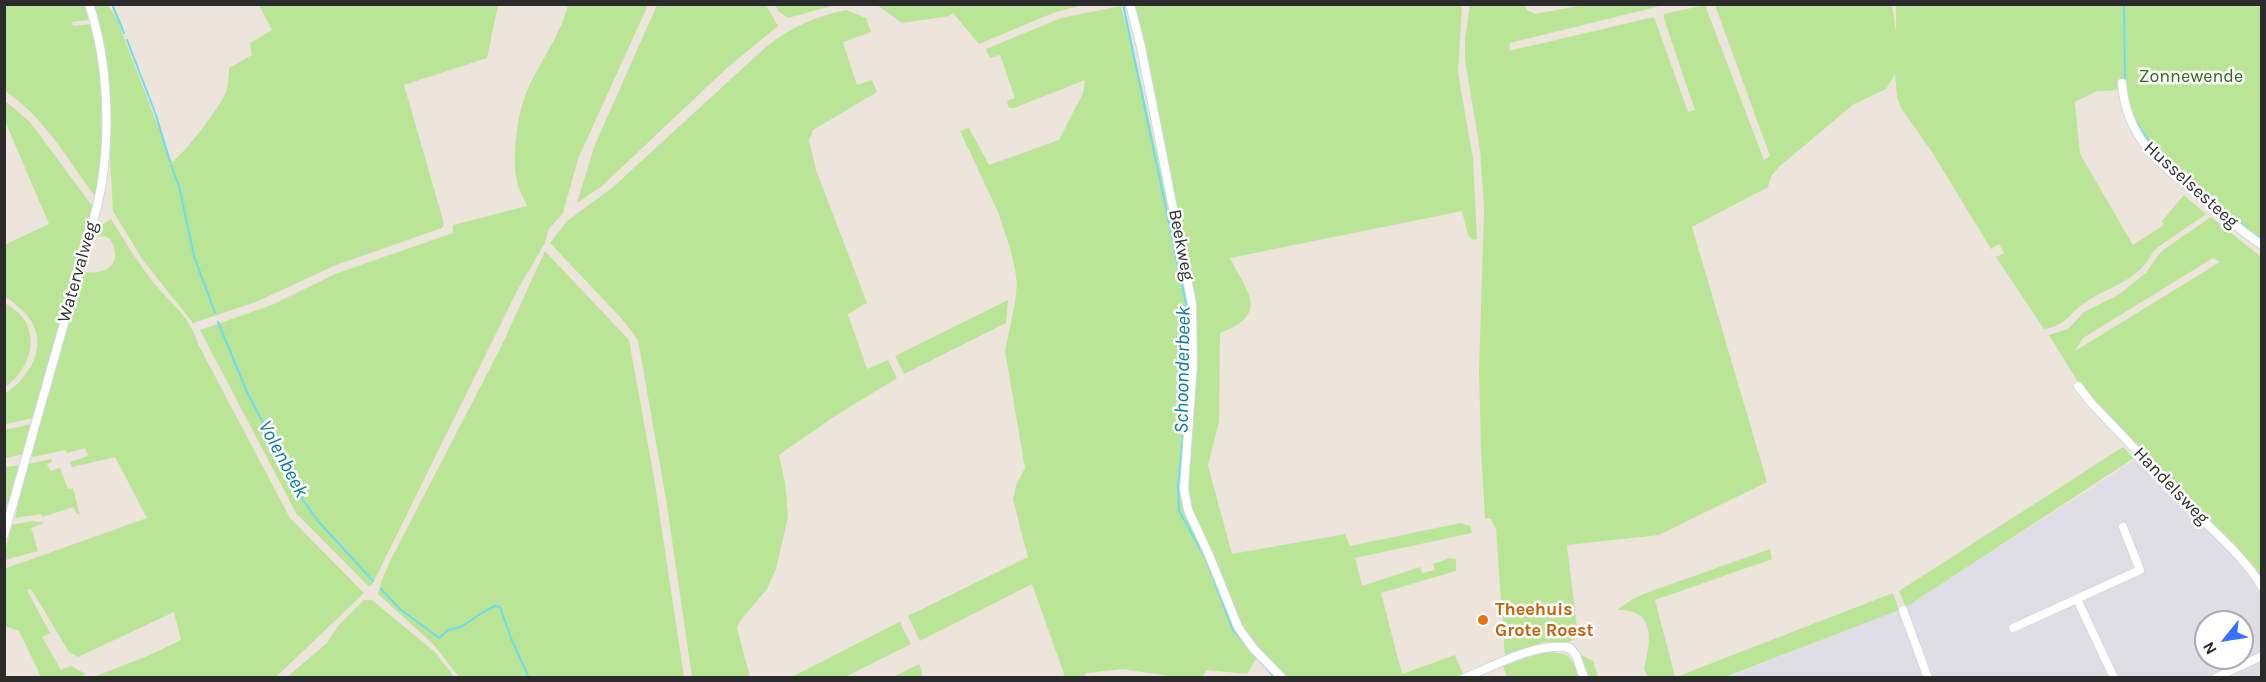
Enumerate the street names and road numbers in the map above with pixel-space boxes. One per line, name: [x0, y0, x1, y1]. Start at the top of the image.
street label: Husselsesteeg: [2139, 137, 2243, 233]
street label: Beekweg: [1164, 207, 1198, 283]
street label: Watervalweg: [53, 219, 103, 325]
street label: Handelsweg: [2129, 443, 2213, 529]

